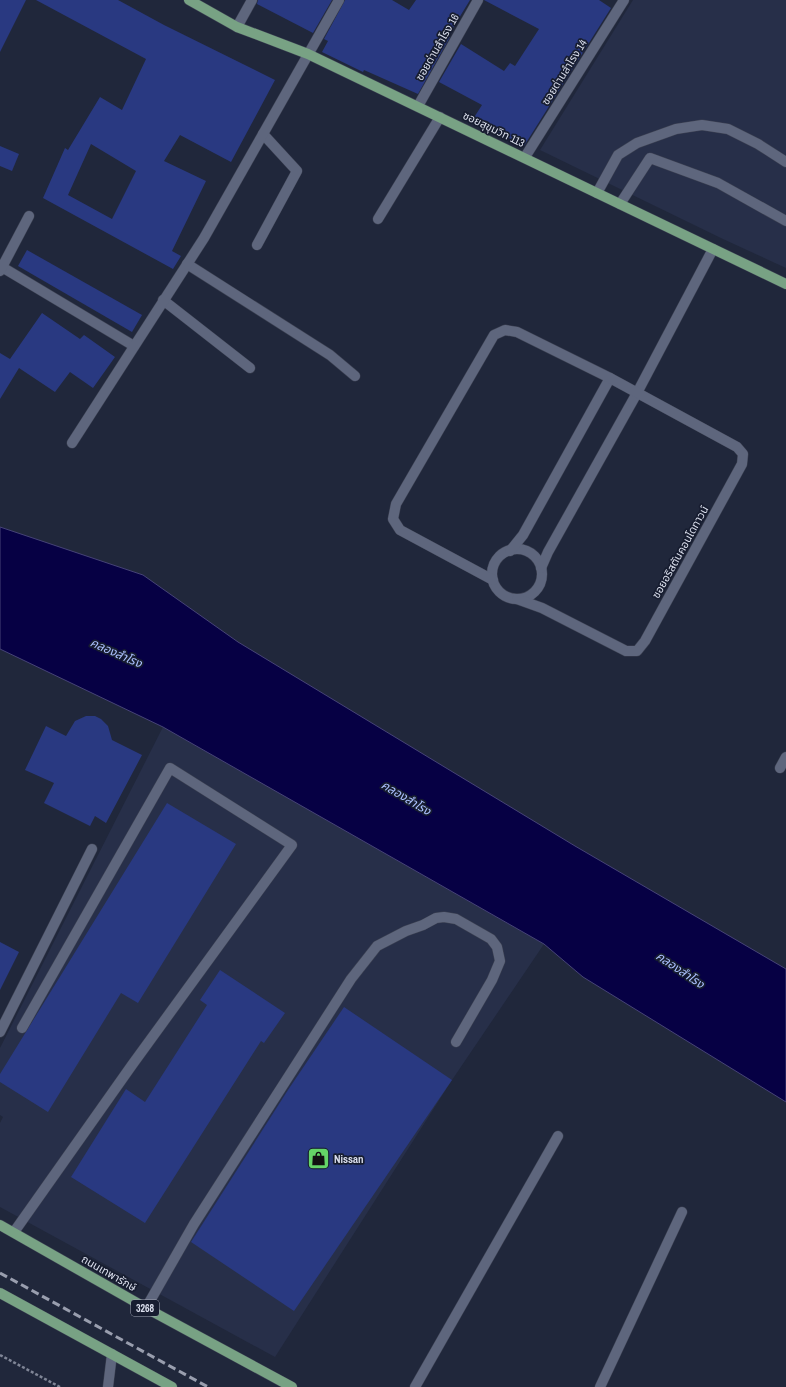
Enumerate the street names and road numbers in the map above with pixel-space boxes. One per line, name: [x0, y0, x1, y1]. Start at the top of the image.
street label: ซอยด่านสำโรง 16: [412, 11, 462, 83]
street label: ซอยด่านสำโรง 14: [538, 37, 590, 107]
street label: ซอยสุขุมวิท 113: [461, 108, 527, 150]
street label: ซอยอริสตันคอนโดทาวน์: [649, 503, 711, 601]
street label: ถนนเทพารักษ์: [79, 1252, 139, 1294]
road number: 3268: [131, 1300, 159, 1316]

